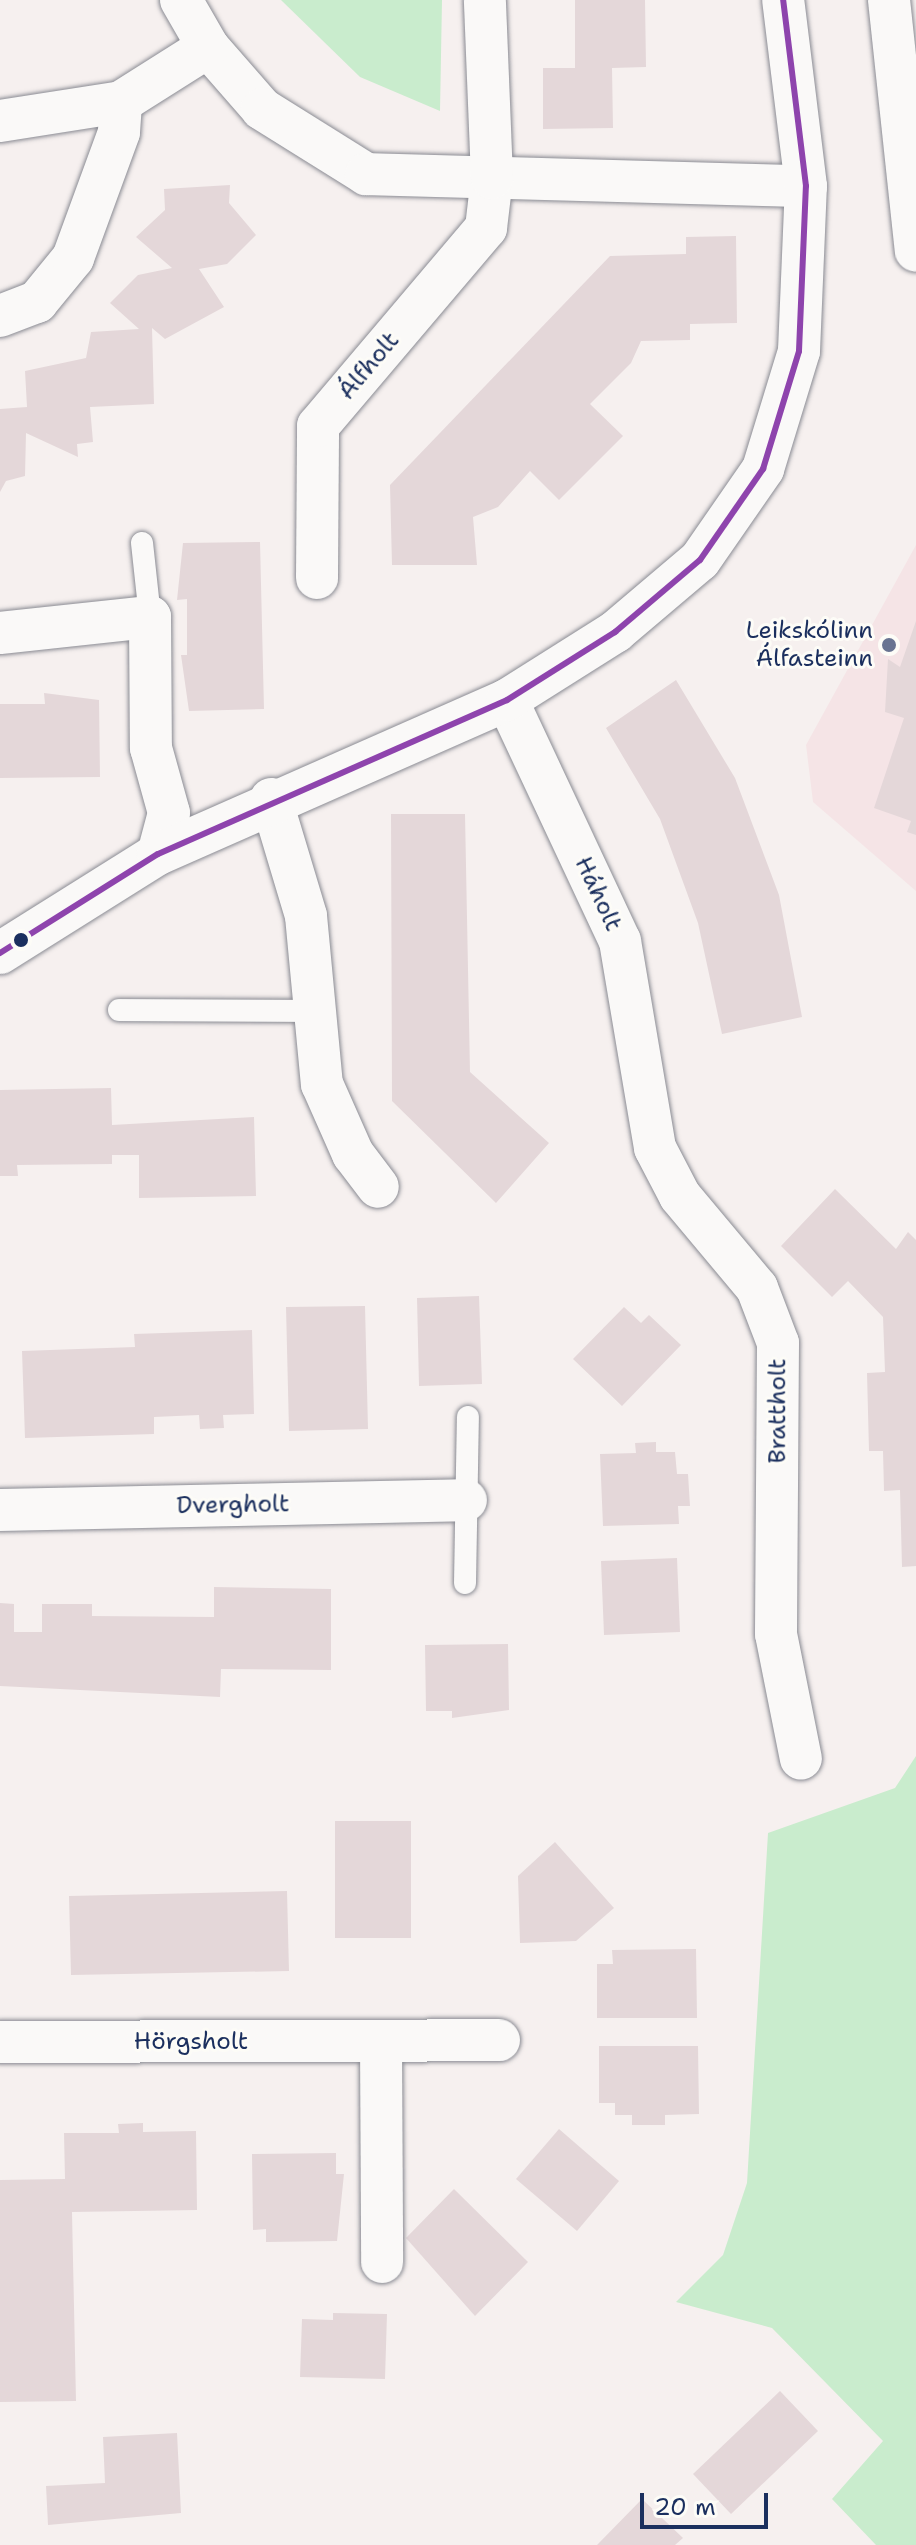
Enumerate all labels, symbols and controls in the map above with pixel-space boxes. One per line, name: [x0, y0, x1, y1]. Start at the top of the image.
street label: Álfholt: [332, 326, 406, 406]
place label: Leikskólinn Álfasteinn: [746, 617, 873, 673]
marker: Leikskólinn Álfasteinn: [880, 636, 898, 654]
street label: Háholt: [568, 852, 628, 936]
unlabelled marker: [13, 932, 29, 948]
street label: Brattholt: [764, 1358, 792, 1464]
street label: Dvergholt: [176, 1490, 290, 1520]
street label: Hörgsholt: [134, 2028, 248, 2056]
scale bar: [644, 2477, 772, 2527]
text: 20 m: [654, 2491, 716, 2523]

